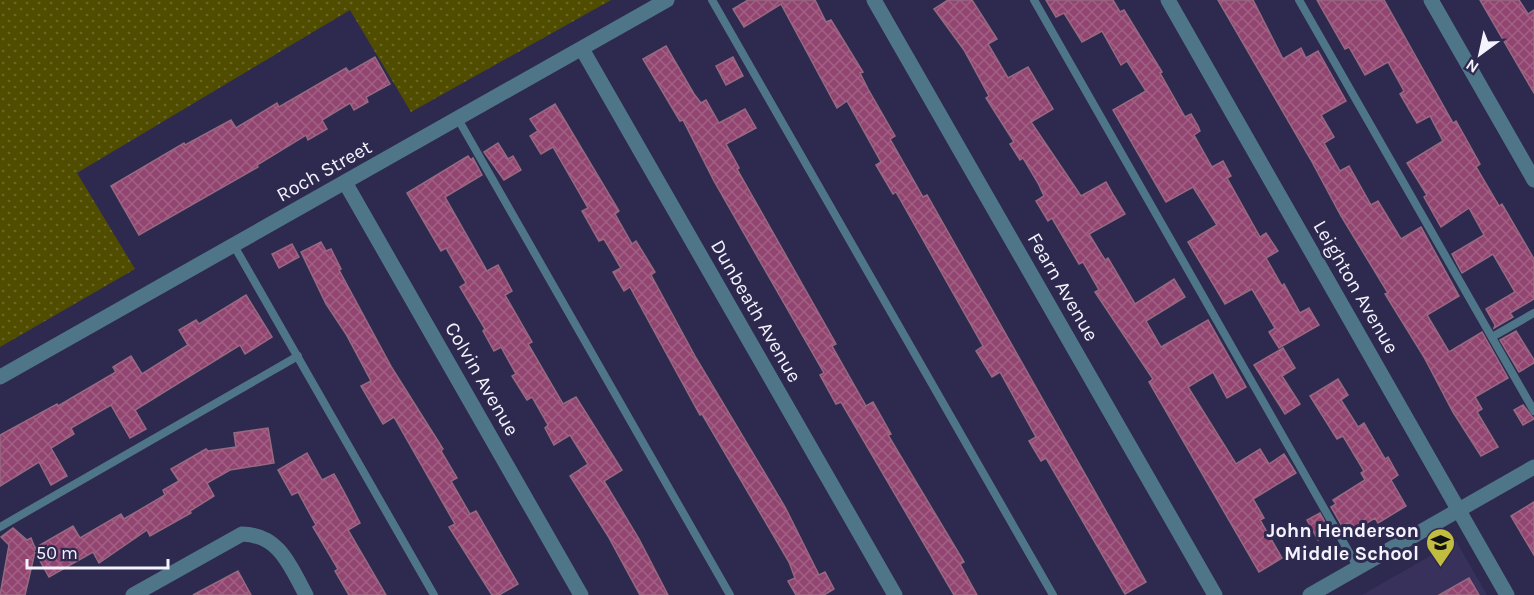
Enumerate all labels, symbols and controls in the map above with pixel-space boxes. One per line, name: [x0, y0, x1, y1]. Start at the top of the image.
north arrow: [1450, 24, 1510, 84]
text: N: [1462, 55, 1482, 77]
street label: Roch Street: [272, 135, 376, 207]
street label: Leighton Avenue: [1309, 216, 1403, 358]
street label: Fearn Avenue: [1023, 229, 1103, 345]
street label: Dunbeath Avenue: [706, 236, 806, 386]
street label: Colvin Avenue: [440, 318, 524, 440]
place label: John Henderson Middle School: [1267, 519, 1419, 565]
school or university icon: John Henderson Middle School: [1424, 526, 1456, 568]
scale bar: [27, 532, 168, 570]
text: 50 m: [36, 542, 78, 564]

